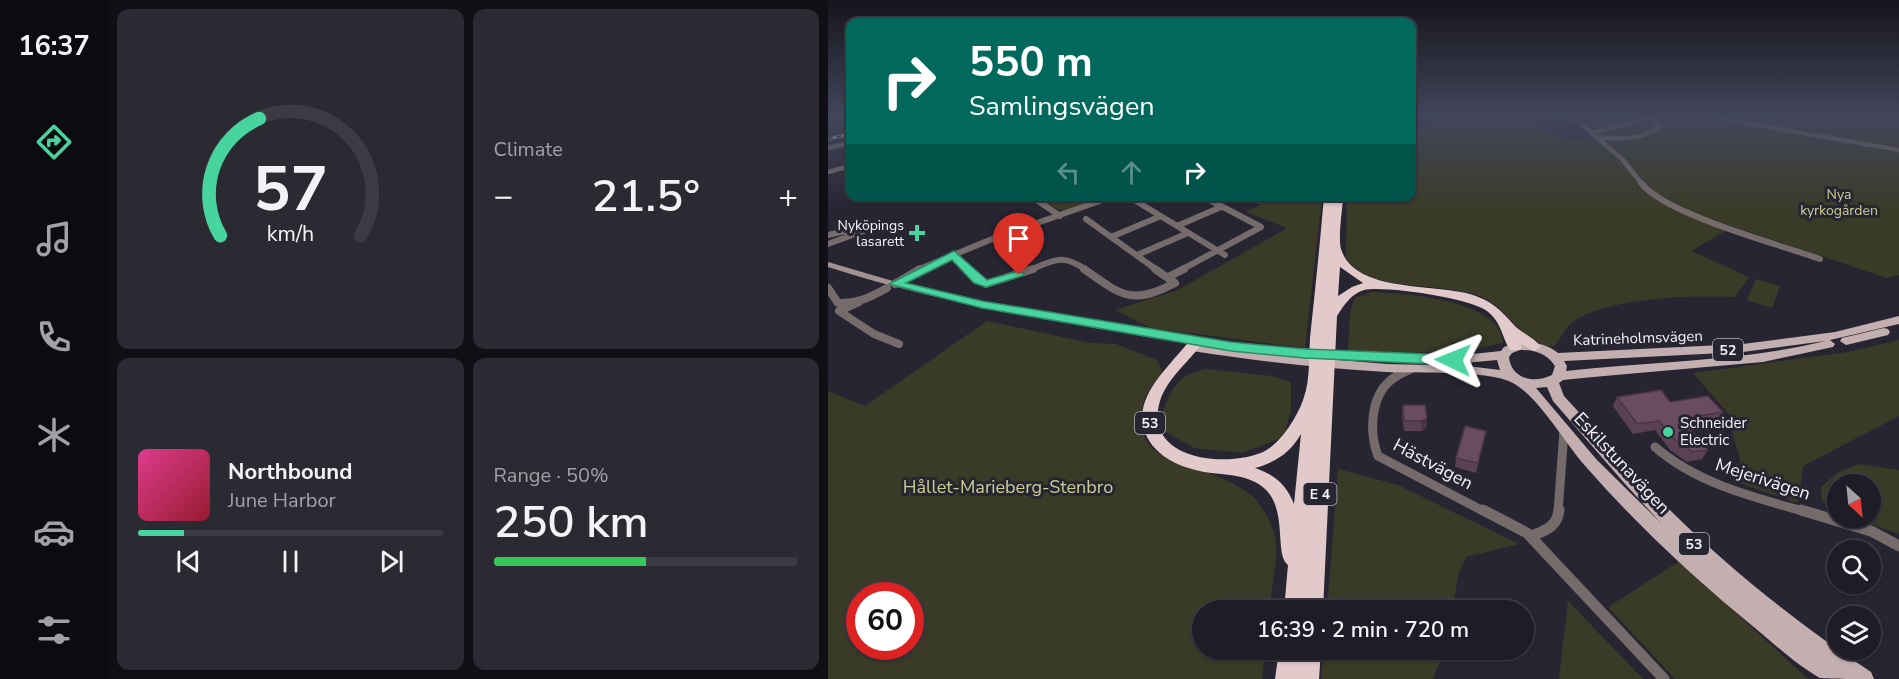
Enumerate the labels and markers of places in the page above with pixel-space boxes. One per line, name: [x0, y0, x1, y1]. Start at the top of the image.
pin: [993, 213, 1044, 275]
place label: Nyköpings lasarett: [838, 216, 904, 251]
marker: Nyköpings lasarett: [908, 224, 926, 242]
place label: Schneider Electric: [1680, 413, 1747, 450]
marker: Schneider Electric: [1661, 425, 1675, 439]

